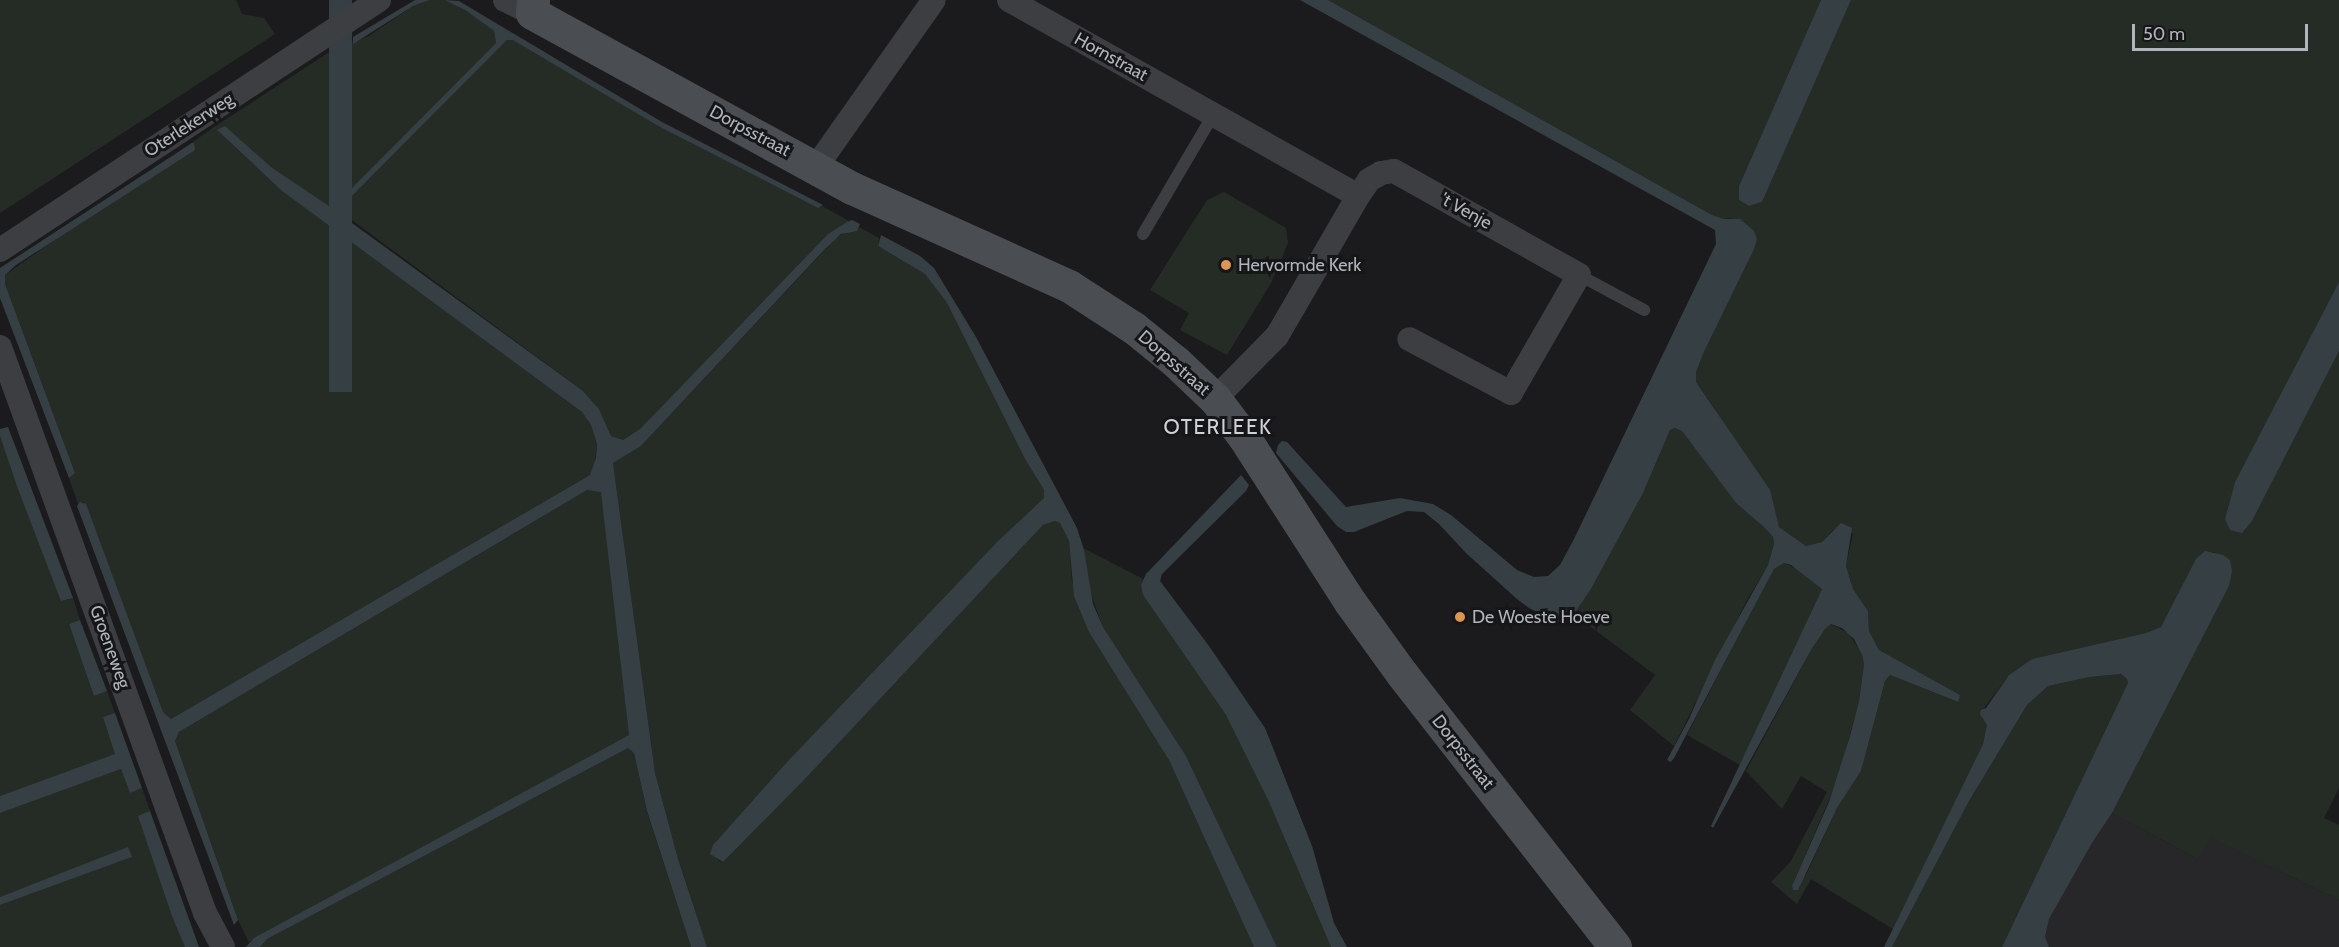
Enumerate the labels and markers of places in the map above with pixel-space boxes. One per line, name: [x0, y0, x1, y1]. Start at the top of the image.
place label: Hervormde Kerk: [1238, 254, 1361, 276]
marker: Hervormde Kerk: [1219, 258, 1233, 272]
place label: De Woeste Hoeve: [1472, 606, 1610, 628]
marker: De Woeste Hoeve: [1453, 610, 1467, 624]

